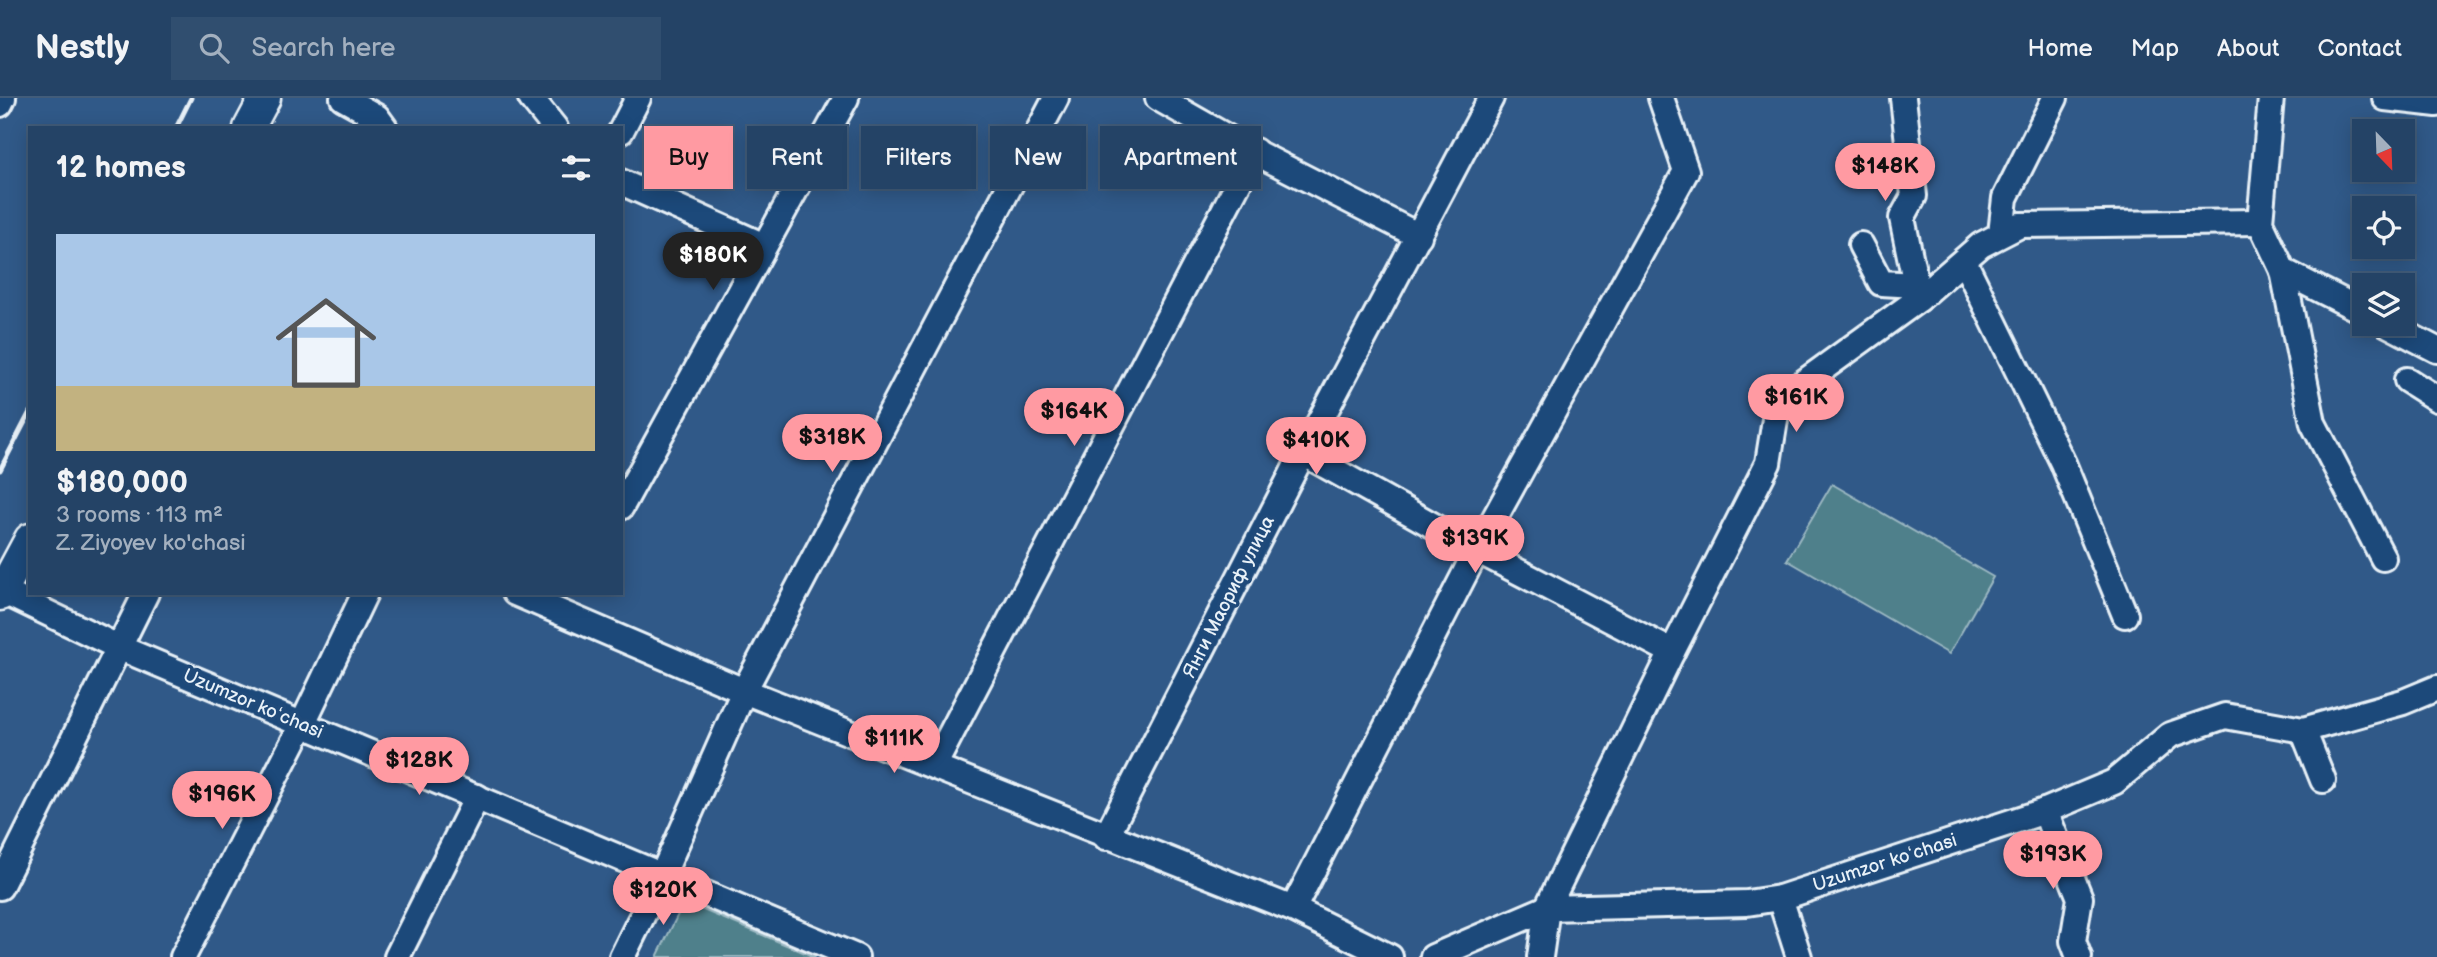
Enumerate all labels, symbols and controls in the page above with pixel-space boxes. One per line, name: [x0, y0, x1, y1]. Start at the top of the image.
search box: [171, 17, 661, 80]
text: Nestly: [35, 28, 129, 68]
icon: search: [195, 29, 233, 67]
text: Search here: [251, 33, 395, 64]
text: Home: [2028, 34, 2093, 63]
text: Map: [2131, 34, 2179, 63]
text: About: [2217, 34, 2279, 63]
text: Contact: [2317, 34, 2402, 63]
north arrow: [2352, 119, 2415, 182]
map controls: [2352, 119, 2415, 336]
chip: Buy: [644, 126, 733, 189]
chip: Rent: [747, 126, 847, 189]
chip: Filters: [861, 126, 976, 189]
chip: New: [990, 126, 1086, 189]
chip: Apartment: [1100, 126, 1261, 189]
pin: $148K: [1836, 144, 1934, 203]
icon: filters: [557, 149, 595, 187]
text: 12 homes: [56, 150, 186, 186]
text: $148K: [1851, 152, 1919, 180]
button: locate: [2352, 196, 2415, 259]
pin: $180K: [664, 232, 762, 292]
text: $180K: [679, 241, 747, 269]
button: layers: [2352, 273, 2415, 336]
icon: home: [263, 280, 389, 406]
pin: $161K: [1747, 374, 1845, 434]
text: $161K: [1764, 383, 1828, 411]
pin: $164K: [1025, 388, 1123, 448]
text: $164K: [1040, 397, 1108, 425]
pin: $318K: [783, 414, 881, 474]
pin: $410K: [1267, 418, 1365, 477]
text: $318K: [798, 423, 866, 451]
text: $410K: [1282, 426, 1350, 454]
text: $180,000: [56, 465, 188, 501]
text: 3 rooms · 113 m²: [56, 501, 223, 529]
street label: Янги Маориф улица: [1178, 512, 1280, 682]
pin: $139K: [1426, 516, 1524, 575]
text: $139K: [1441, 524, 1509, 552]
text: Z. Ziyoyev ko'chasi: [56, 529, 246, 557]
street label: Uzumzor koʻchasi: [179, 664, 327, 744]
pin: $111K: [845, 716, 943, 775]
text: $111K: [864, 724, 924, 752]
pin: $128K: [370, 738, 468, 797]
text: $128K: [385, 746, 453, 774]
pin: $196K: [173, 772, 271, 831]
text: $196K: [188, 780, 256, 808]
street label: Uzumzor koʻchasi: [1810, 829, 1960, 897]
pin: $193K: [2004, 832, 2102, 891]
text: $193K: [2019, 840, 2087, 868]
pin: $120K: [614, 868, 712, 927]
text: $120K: [629, 876, 697, 904]

